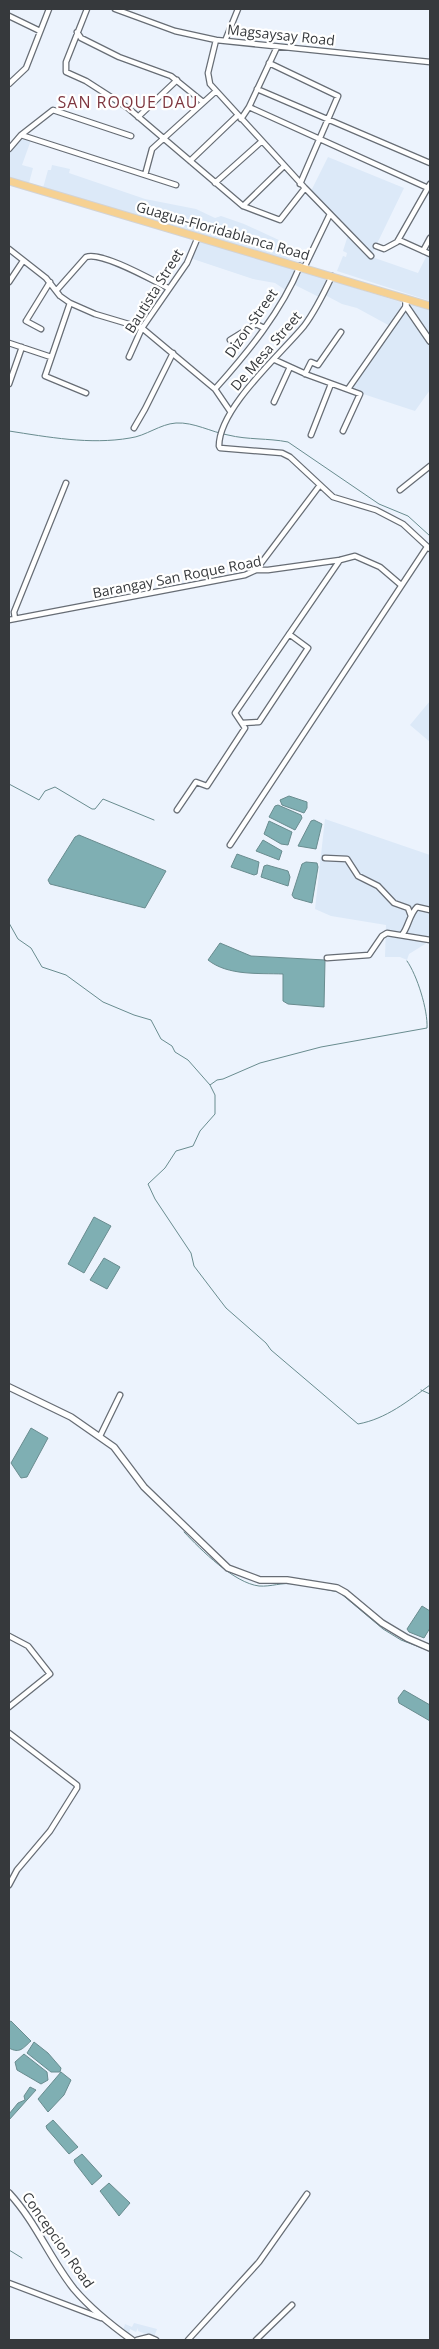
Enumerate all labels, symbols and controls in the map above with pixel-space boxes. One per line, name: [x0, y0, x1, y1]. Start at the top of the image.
street label: Magsaysay Road: [226, 19, 336, 50]
district label: SAN ROQUE DAU: [58, 91, 198, 113]
street label: Guagua-Floridablanca Road: [134, 197, 312, 264]
street label: Bautista Street: [120, 245, 187, 337]
street label: Dizon Street: [220, 284, 281, 361]
street label: De Mesa Street: [226, 307, 305, 394]
street label: Barangay San Roque Road: [91, 551, 263, 602]
street label: Concepcion Road: [18, 2188, 99, 2292]

